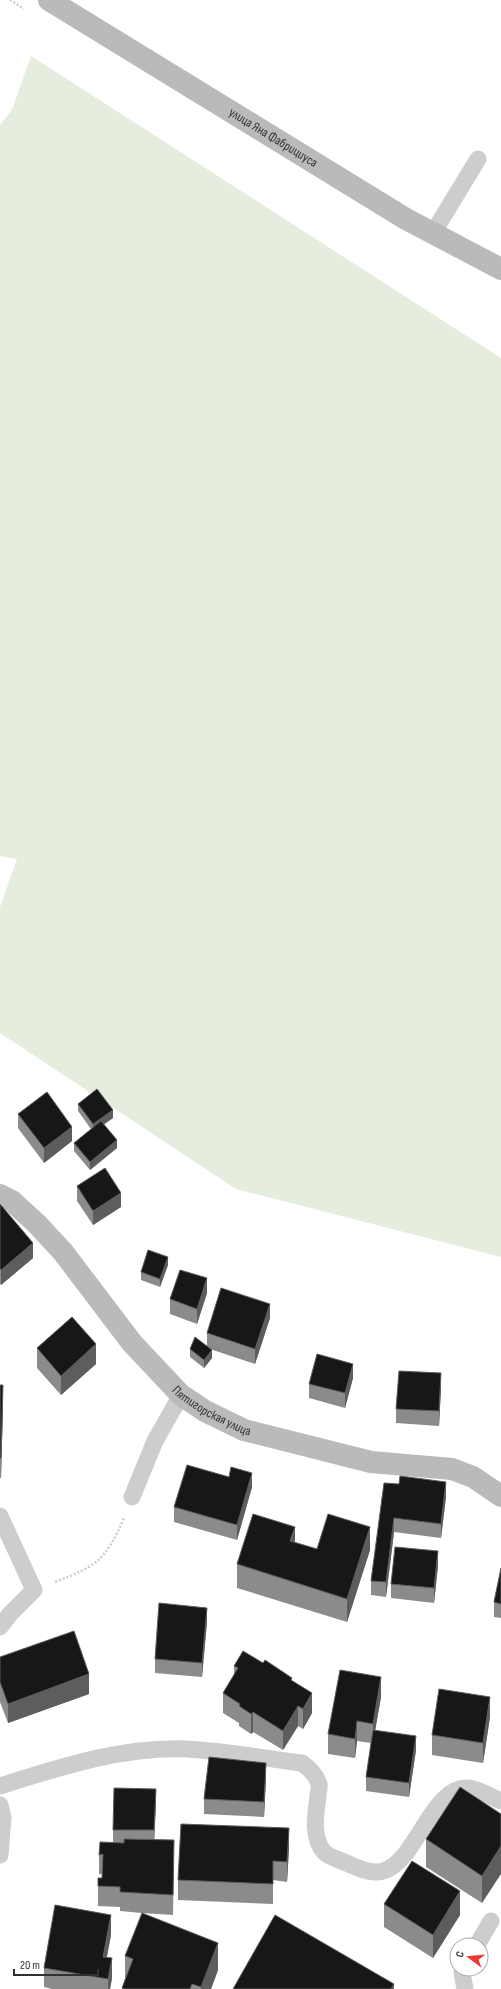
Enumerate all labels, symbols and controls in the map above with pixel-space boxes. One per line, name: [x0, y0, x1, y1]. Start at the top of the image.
street label: улица Яна Фабрициуса: [226, 104, 321, 171]
street label: Пятигорская улица: [169, 1383, 253, 1439]
north arrow: [449, 1937, 489, 1977]
text: С: [453, 1950, 467, 1959]
scale bar: [14, 1951, 98, 1977]
text: 20 m: [20, 1958, 40, 1973]

